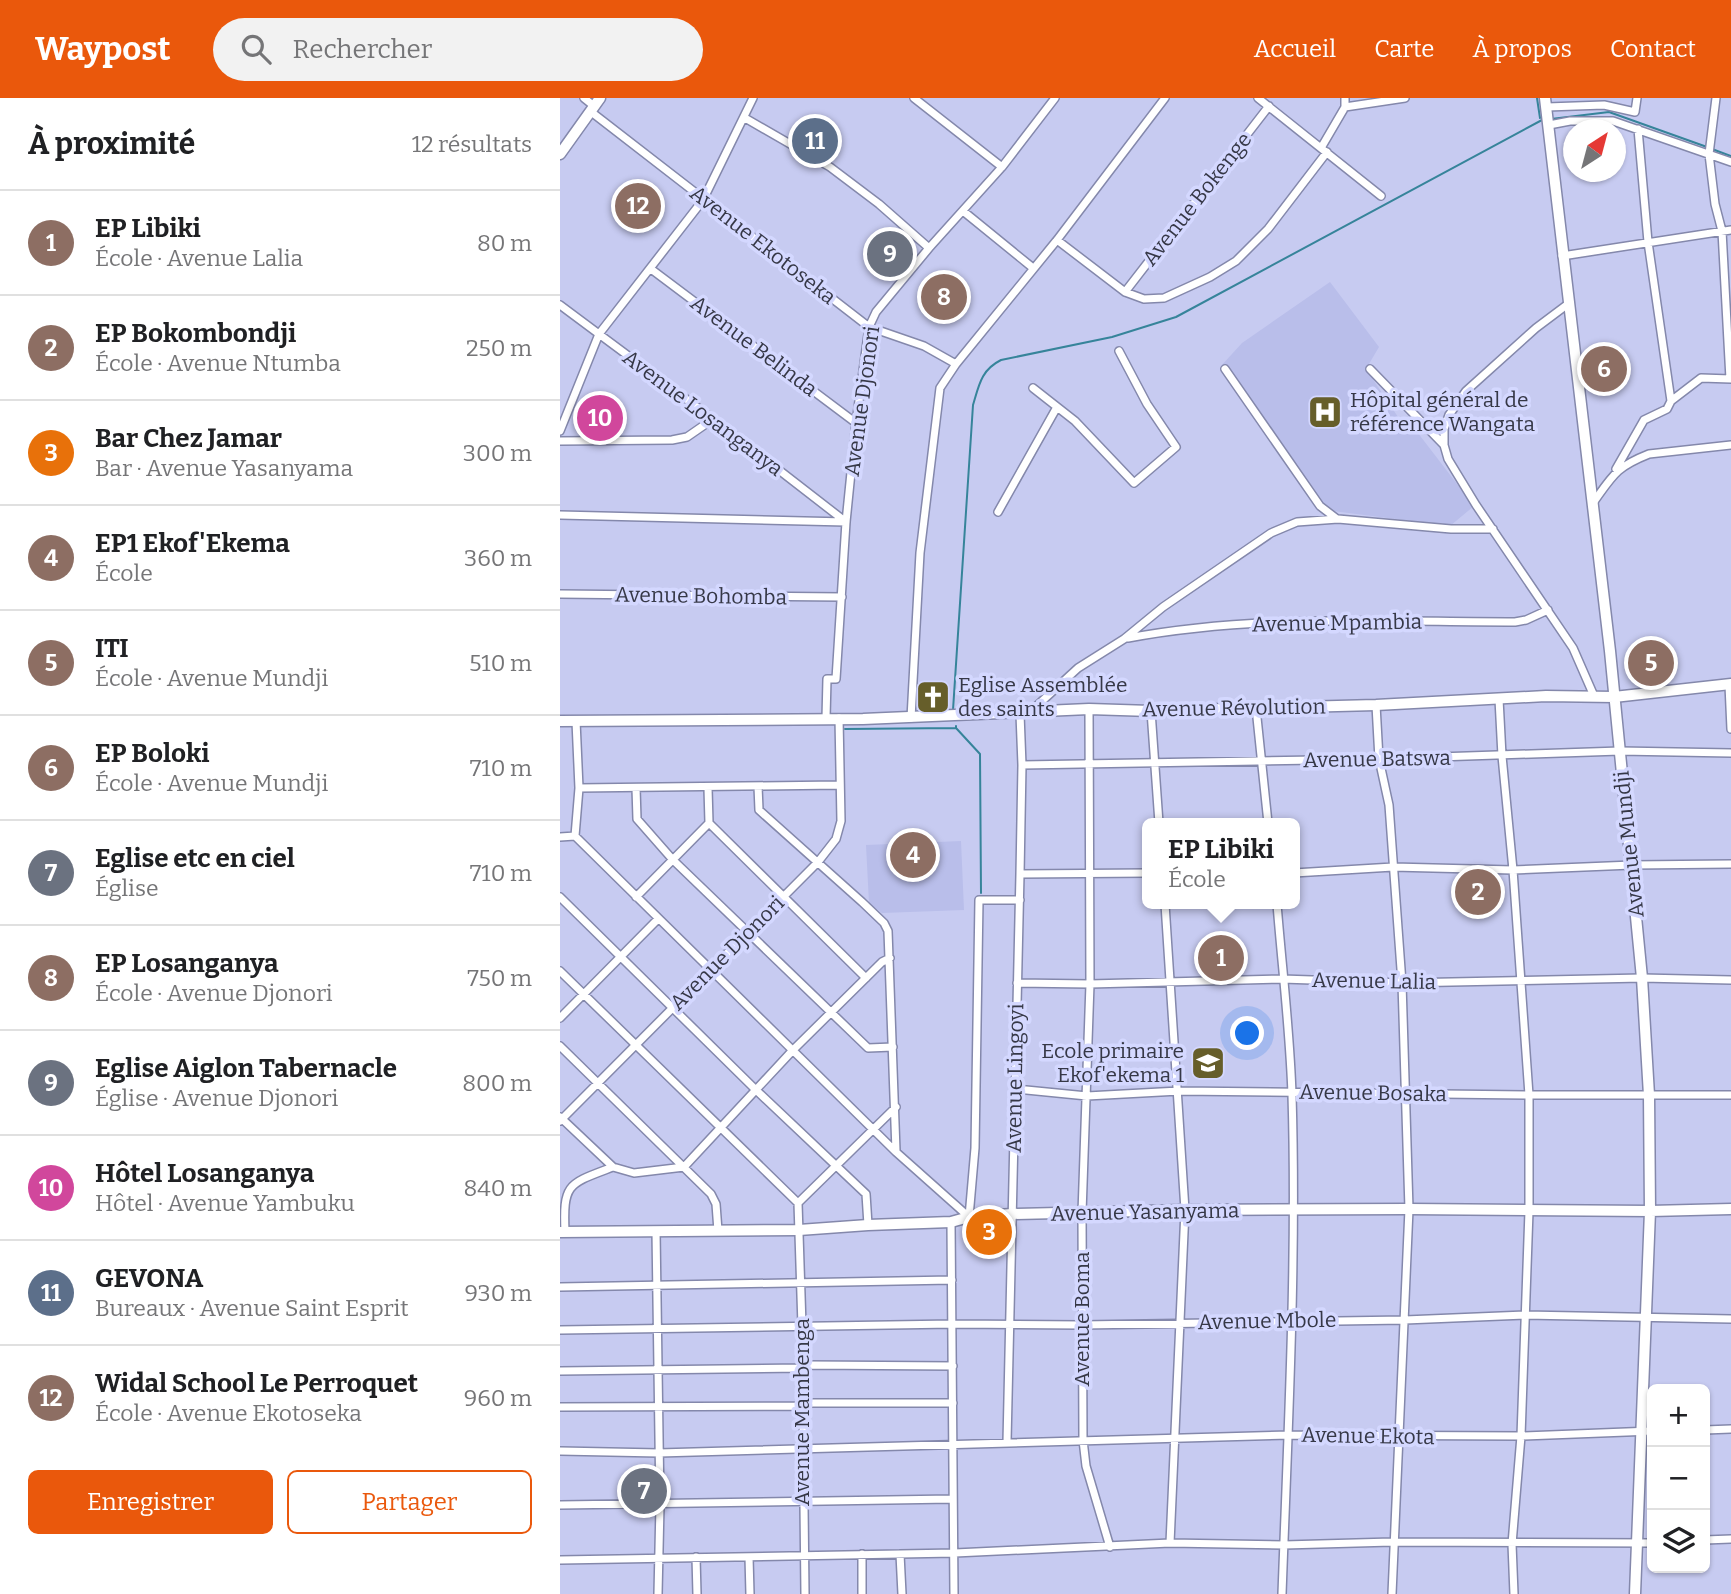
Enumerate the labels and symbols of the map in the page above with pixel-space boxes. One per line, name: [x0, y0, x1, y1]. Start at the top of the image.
pin: 11: [792, 115, 838, 167]
north arrow: [1563, 119, 1626, 182]
street label: Avenue Bokenge: [1137, 127, 1257, 271]
pin: 12: [615, 180, 661, 232]
street label: Avenue Ekotoseka: [685, 180, 842, 310]
pin: 9: [867, 228, 913, 280]
pin: 8: [921, 271, 967, 323]
street label: Avenue Belinda: [685, 290, 823, 402]
street label: Avenue Djonori: [839, 324, 885, 478]
pin: 6: [1581, 343, 1627, 395]
street label: Avenue Losanganya: [618, 344, 789, 482]
place label: Hôpital général de référence Wangata: [1350, 387, 1535, 437]
pin: 10: [577, 392, 623, 444]
hospital icon: Hôpital général de référence Wangata: [1306, 393, 1344, 431]
street label: Avenue Bohomba: [615, 581, 788, 611]
street label: Avenue Mpambia: [1252, 609, 1423, 637]
pin: 5: [1628, 637, 1674, 689]
place label: Eglise Assemblée des saints: [958, 672, 1127, 722]
church icon: Eglise Assemblée des saints: [914, 678, 952, 716]
street label: Avenue Révolution: [1142, 693, 1326, 723]
street label: Avenue Batswa: [1303, 745, 1451, 773]
street label: Avenue Mundji: [1608, 769, 1650, 919]
pin: 4: [890, 829, 936, 881]
pin: 2: [1455, 866, 1501, 918]
street label: Avenue Djonori: [664, 890, 790, 1016]
pin: 1: [1198, 932, 1244, 984]
street label: Avenue Lalia: [1312, 967, 1437, 995]
street label: Avenue Lingoyi: [1001, 1003, 1029, 1153]
your location: [1230, 1016, 1264, 1050]
place label: Ecole primaire Ekof'ekema 1: [1041, 1038, 1184, 1088]
school or university icon: Ecole primaire Ekof'ekema 1: [1189, 1044, 1227, 1082]
street label: Avenue Bosaka: [1299, 1079, 1448, 1107]
street label: Avenue Yasanyama: [1050, 1197, 1240, 1227]
pin: 3: [966, 1206, 1012, 1258]
street label: Avenue Boma: [1069, 1251, 1095, 1386]
street label: Avenue Mbole: [1198, 1307, 1336, 1335]
street label: Avenue Mambenga: [789, 1318, 815, 1506]
street label: Avenue Ekota: [1301, 1422, 1435, 1450]
pin: 7: [621, 1465, 667, 1517]

